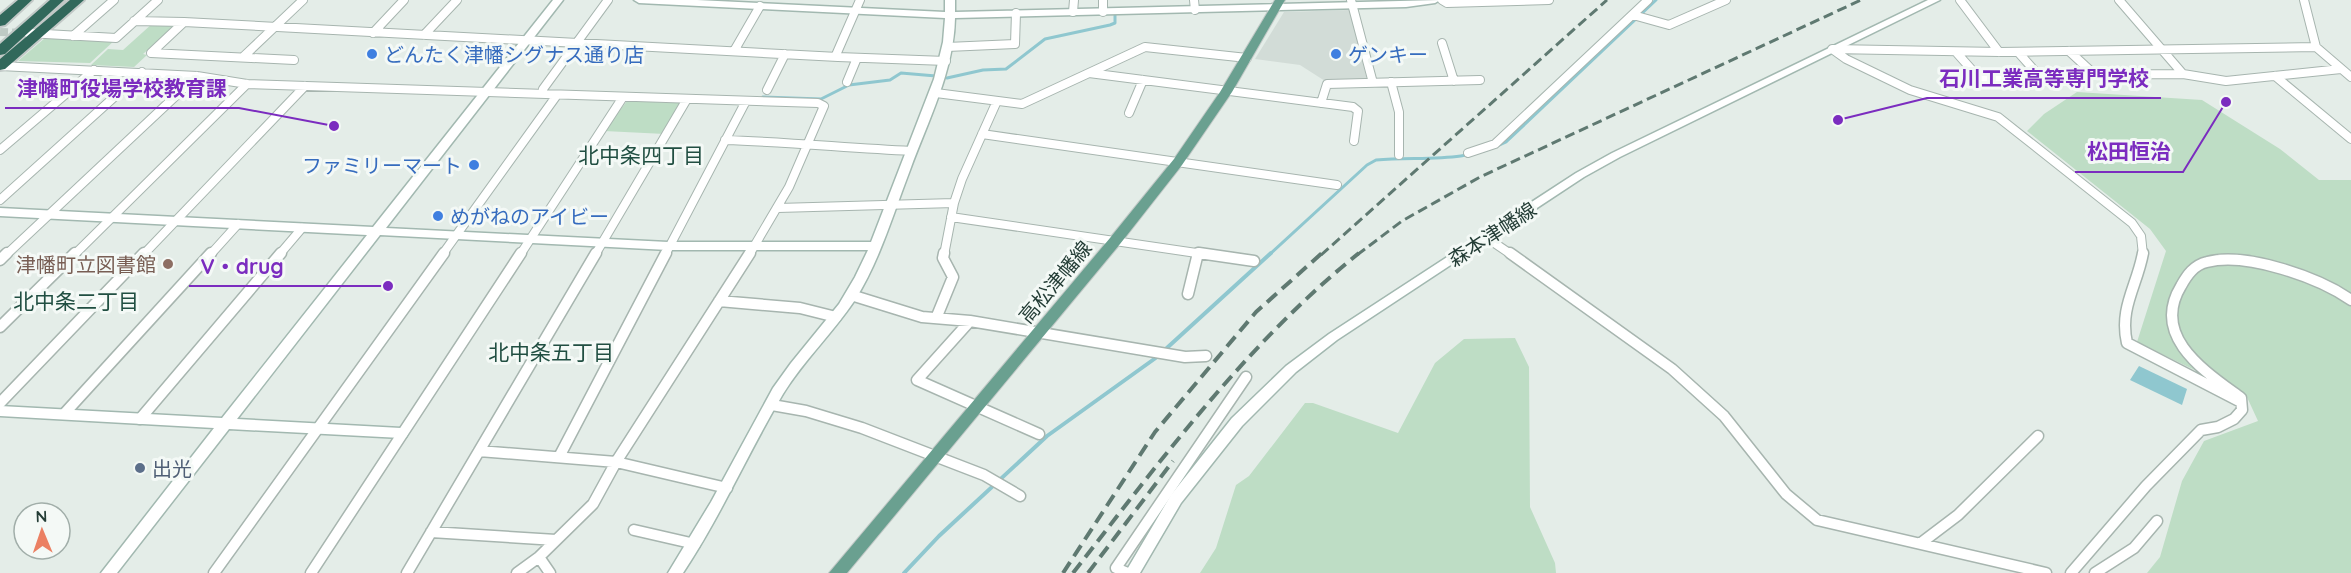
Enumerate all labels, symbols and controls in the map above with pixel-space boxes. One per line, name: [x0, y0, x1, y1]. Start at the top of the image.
place label: どんたく津幡シグナス通り店: [384, 42, 644, 67]
place label: ゲンキー: [1348, 42, 1428, 67]
marker: どんたく津幡シグナス通り店: [365, 47, 379, 61]
marker: ゲンキー: [1329, 47, 1343, 61]
callout: 石川工業高等専門学校: [1927, 59, 2161, 98]
text: 石川工業高等専門学校: [1939, 65, 2149, 91]
callout: 津幡町役場学校教育課: [5, 69, 239, 108]
text: 津幡町役場学校教育課: [17, 75, 227, 101]
callout: 松田恒治: [2075, 133, 2183, 172]
text: 松田恒治: [2087, 138, 2171, 164]
district label: 北中条四丁目: [578, 142, 704, 168]
place label: ファミリーマート: [302, 153, 462, 178]
marker: ファミリーマート: [467, 158, 481, 172]
street label: 森本津幡線: [1443, 196, 1541, 272]
place label: めがねのアイビー: [450, 204, 609, 229]
marker: めがねのアイビー: [431, 209, 445, 223]
street label: 高松津幡線: [1013, 236, 1097, 328]
callout: V・drug: [189, 247, 296, 286]
place label: 津幡町立図書館: [16, 252, 156, 277]
text: V・drug: [200, 253, 284, 279]
marker: 津幡町立図書館: [161, 257, 175, 271]
district label: 北中条二丁目: [13, 288, 139, 314]
district label: 北中条五丁目: [488, 339, 614, 365]
place label: 出光: [152, 456, 192, 481]
marker: 出光: [133, 461, 147, 475]
north arrow: [12, 501, 72, 561]
text: N: [35, 506, 48, 526]

